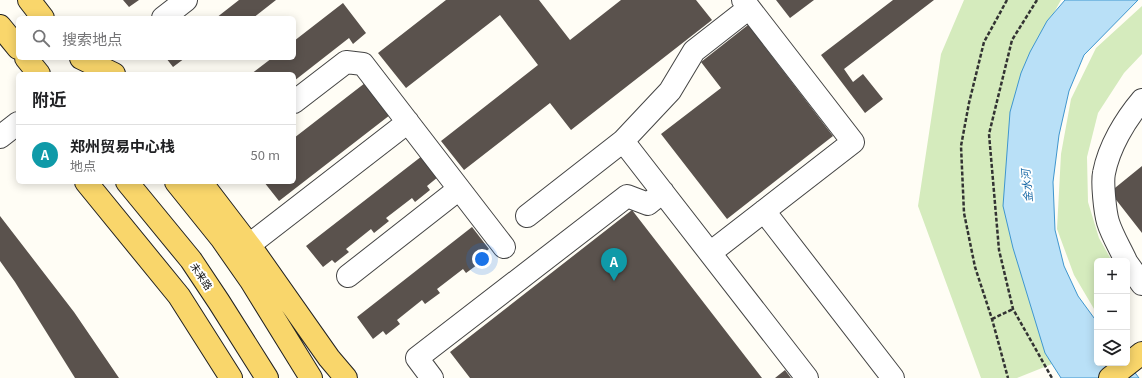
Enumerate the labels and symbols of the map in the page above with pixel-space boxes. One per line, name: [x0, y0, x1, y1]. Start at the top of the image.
water label: 金水河: [1016, 167, 1035, 203]
pin: A: [601, 248, 627, 281]
your location: [472, 249, 492, 269]
street label: 未来路: [187, 259, 217, 293]

